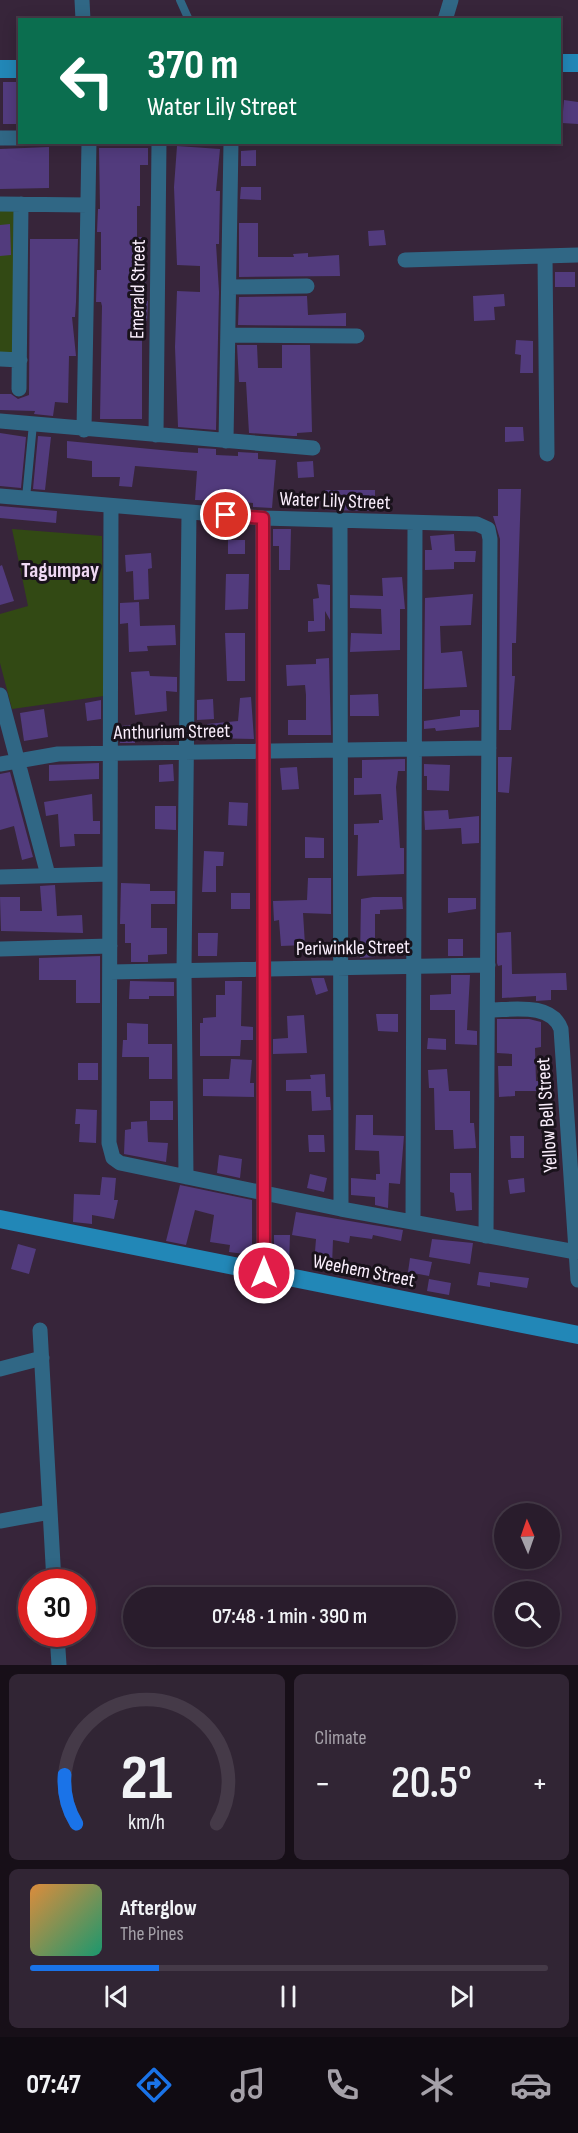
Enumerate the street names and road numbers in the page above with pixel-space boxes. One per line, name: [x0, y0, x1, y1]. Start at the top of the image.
street label: Emerald Street: [125, 239, 151, 339]
street label: Water Lily Street: [279, 487, 391, 515]
street label: Anthurium Street: [112, 719, 231, 745]
street label: Periwinkle Street: [296, 935, 410, 961]
street label: Yellow Bell Street: [531, 1057, 563, 1173]
street label: Weehem Street: [311, 1249, 417, 1293]

